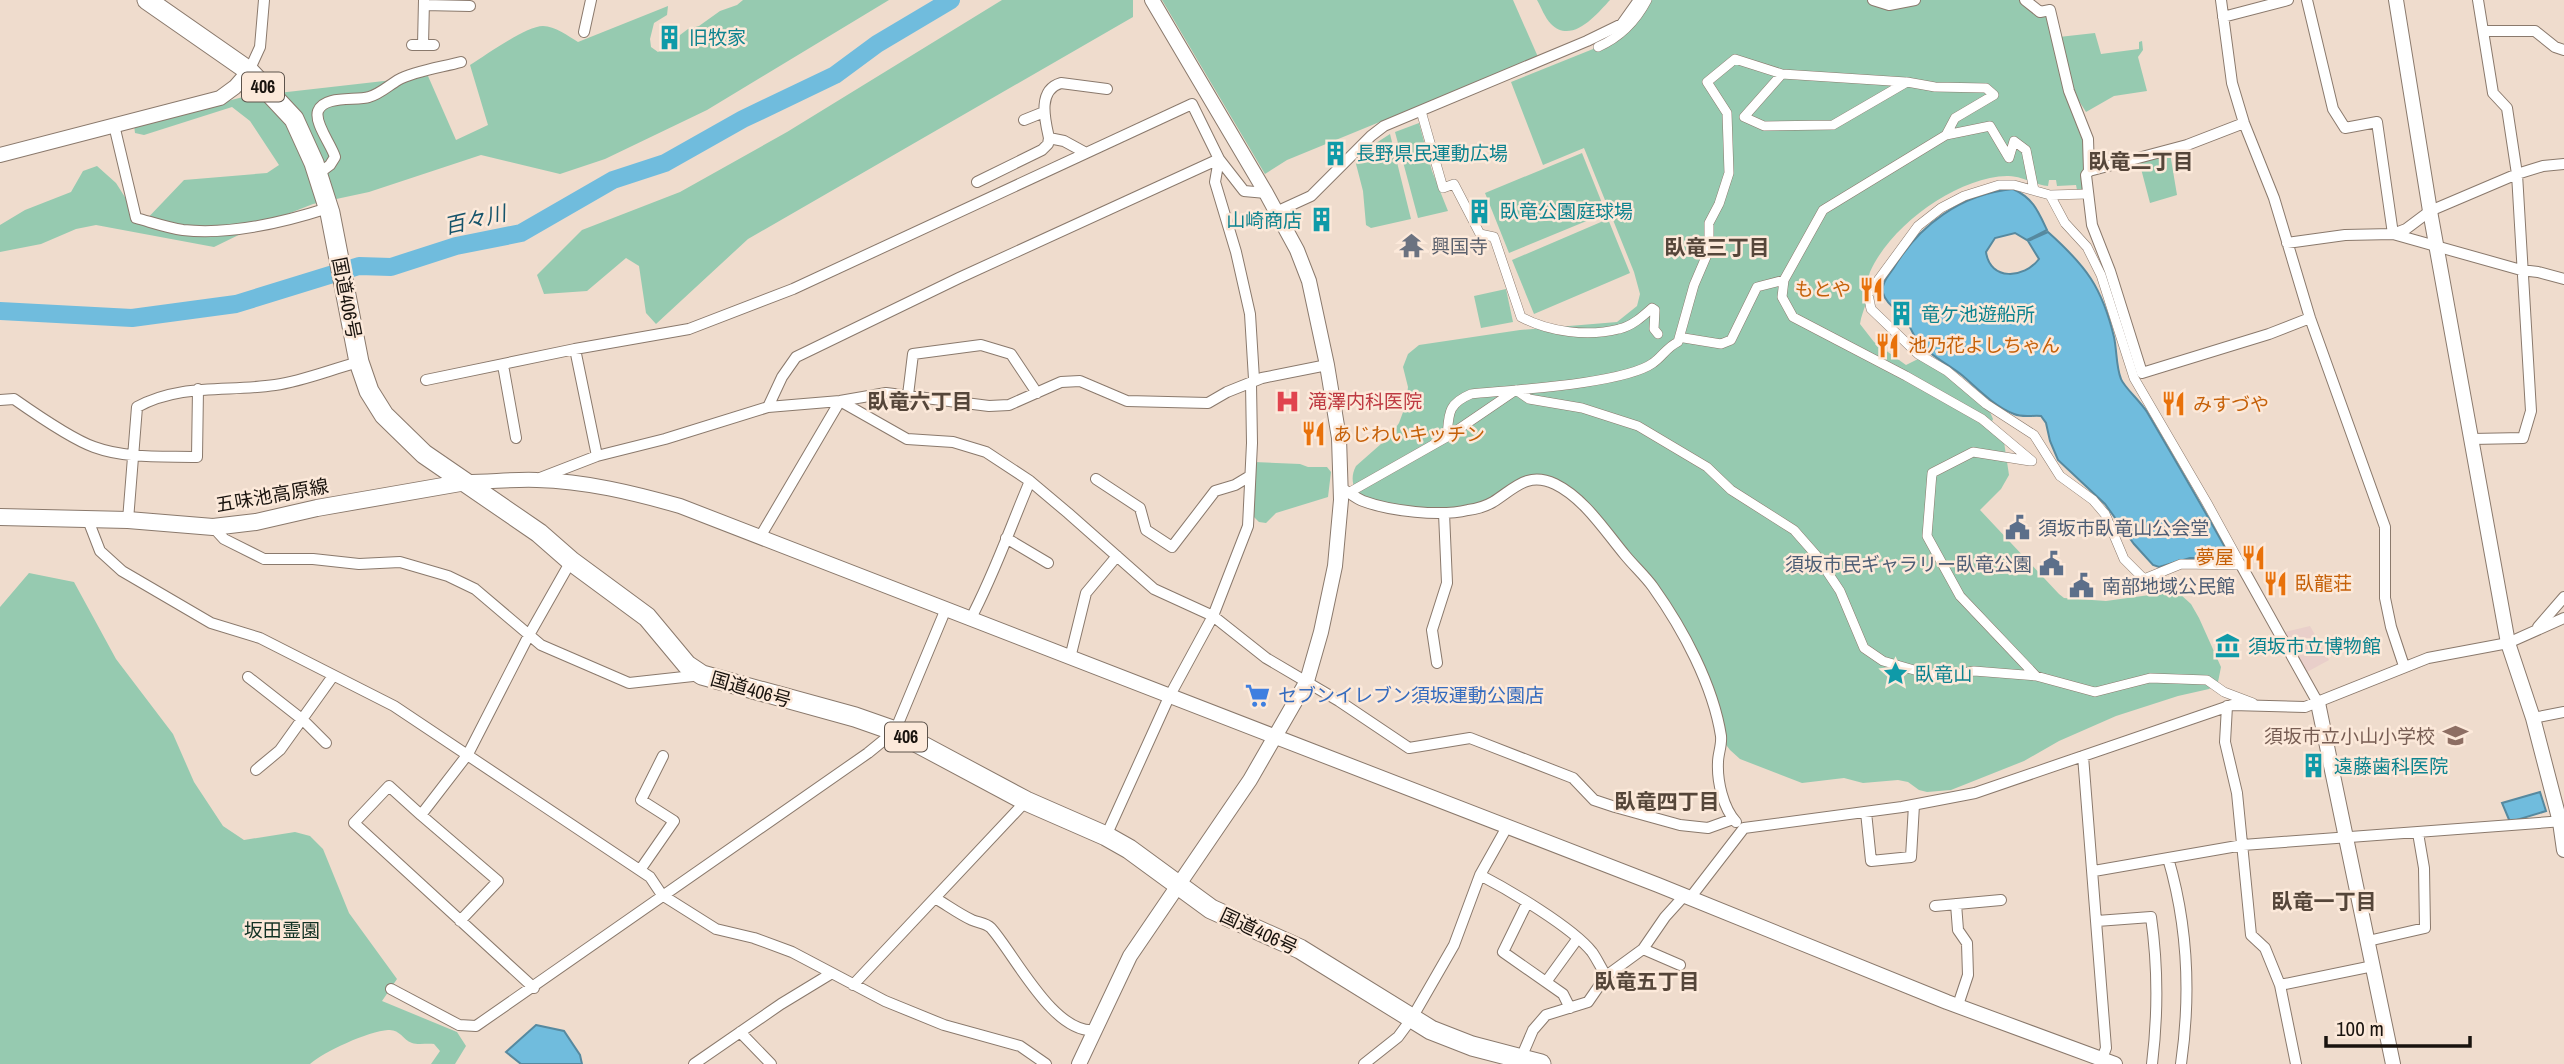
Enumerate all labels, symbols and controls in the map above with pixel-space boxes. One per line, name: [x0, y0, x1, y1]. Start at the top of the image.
building icon: 旧牧家: [655, 23, 683, 51]
place label: 旧牧家: [689, 24, 746, 50]
road number: 406: [242, 72, 284, 102]
building icon: 長野県民運動広場: [1322, 139, 1350, 167]
place label: 長野県民運動広場: [1356, 140, 1508, 166]
district label: 臥竜二丁目: [2089, 147, 2194, 176]
building icon: 臥竜公園庭球場: [1466, 197, 1494, 225]
water label: 百々川: [441, 198, 511, 241]
place label: 臥竜公園庭球場: [1500, 198, 1633, 224]
building icon: 山崎商店: [1308, 206, 1336, 234]
place label: 山崎商店: [1226, 207, 1302, 233]
temple icon: 興国寺: [1397, 232, 1425, 260]
place label: 興国寺: [1431, 233, 1488, 259]
district label: 臥竜三丁目: [1665, 233, 1770, 262]
street label: 国道406号: [326, 255, 368, 341]
restaurant icon: もとや: [1857, 275, 1885, 303]
place label: もとや: [1794, 276, 1851, 302]
building icon: 竜ケ池遊船所: [1887, 300, 1915, 328]
place label: 竜ケ池遊船所: [1921, 301, 2035, 327]
restaurant icon: 池乃花よしちゃん: [1874, 331, 1902, 359]
place label: 池乃花よしちゃん: [1908, 332, 2060, 358]
district label: 臥竜六丁目: [868, 387, 973, 416]
hospital icon: 滝澤内科医院: [1274, 387, 1302, 415]
place label: 滝澤内科医院: [1308, 388, 1422, 414]
restaurant icon: みすづや: [2159, 390, 2187, 418]
place label: みすづや: [2193, 391, 2269, 417]
restaurant icon: あじわいキッチン: [1299, 420, 1327, 448]
place label: あじわいキッチン: [1333, 421, 1485, 447]
street label: 五味池高原線: [214, 472, 330, 518]
public building icon: 須坂市臥竜山公会堂: [2004, 514, 2032, 542]
place label: 須坂市臥竜山公会堂: [2038, 515, 2209, 541]
restaurant icon: 夢屋: [2240, 543, 2268, 571]
place label: 夢屋: [2196, 544, 2234, 570]
public building icon: 須坂市民ギャラリー臥竜公園: [2038, 550, 2066, 578]
place label: 須坂市民ギャラリー臥竜公園: [1785, 551, 2032, 577]
restaurant icon: 臥龍荘: [2261, 569, 2289, 597]
place label: 臥龍荘: [2295, 570, 2352, 596]
public building icon: 南部地域公民館: [2068, 572, 2096, 600]
place label: 南部地域公民館: [2102, 573, 2235, 599]
museum icon: 須坂市立博物館: [2214, 632, 2242, 660]
place label: 須坂市立博物館: [2248, 633, 2381, 659]
place icon: 臥竜山: [1881, 660, 1909, 688]
place label: 臥竜山: [1915, 661, 1972, 687]
street label: 国道406号: [708, 665, 794, 713]
supermarket icon: セブンイレブン須坂運動公園店: [1244, 681, 1272, 709]
place label: セブンイレブン須坂運動公園店: [1278, 682, 1544, 708]
road number: 406: [885, 722, 927, 752]
school or university icon: 須坂市立小山小学校: [2441, 722, 2469, 750]
place label: 須坂市立小山小学校: [2264, 723, 2435, 749]
building icon: 遠藤歯科医院: [2300, 752, 2328, 780]
place label: 遠藤歯科医院: [2334, 753, 2448, 779]
district label: 臥竜四丁目: [1615, 787, 1720, 816]
district label: 臥竜一丁目: [2272, 887, 2377, 916]
street label: 国道406号: [1216, 902, 1302, 960]
park label: 坂田霊園: [244, 917, 320, 943]
district label: 臥竜五丁目: [1595, 967, 1700, 996]
scale bar: [2326, 1004, 2470, 1048]
text: 100 m: [2336, 1014, 2384, 1043]

